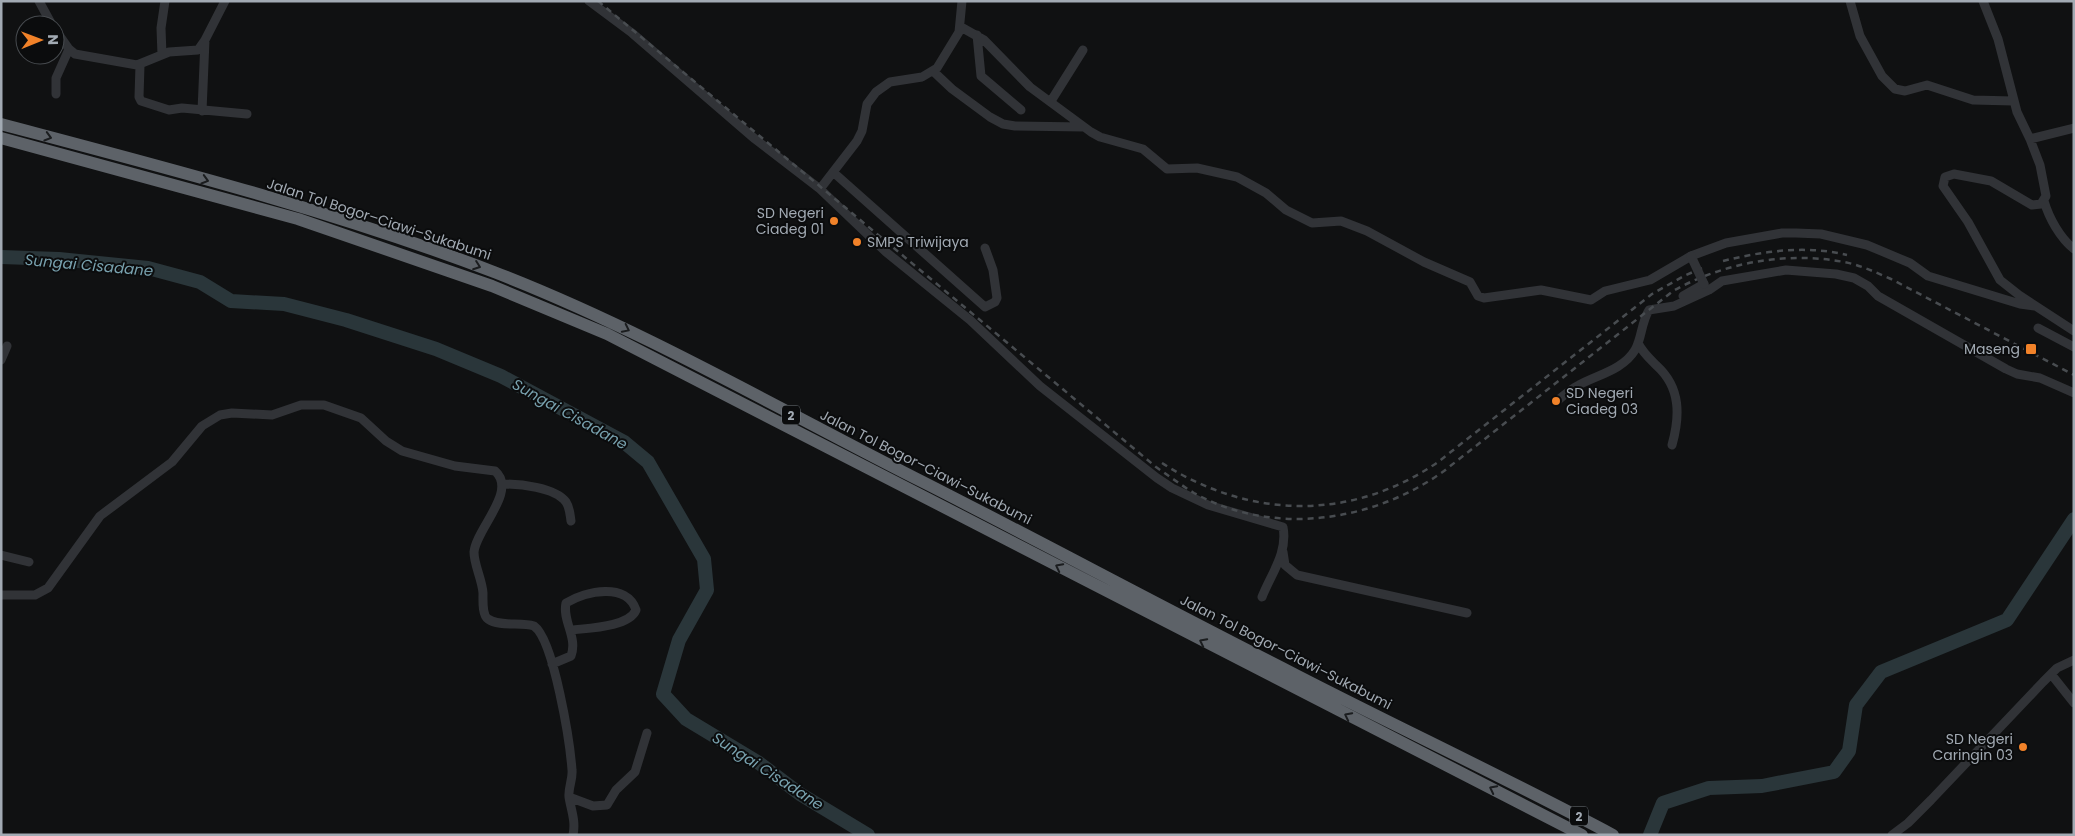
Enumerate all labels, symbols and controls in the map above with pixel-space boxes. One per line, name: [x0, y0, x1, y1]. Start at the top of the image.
north arrow: [15, 15, 65, 65]
text: N: [43, 34, 63, 45]
one-way arrow: [44, 131, 53, 142]
street label: Jalan Tol Bogor–Ciawi–Sukabumi: [264, 173, 494, 265]
one-way arrow: [200, 175, 208, 185]
place label: SD Negeri Ciadeg 01: [756, 203, 824, 239]
marker: SD Negeri Ciadeg 01: [828, 215, 840, 227]
place label: SMPS Triwijaya: [867, 232, 969, 252]
marker: SMPS Triwijaya: [851, 236, 863, 248]
water label: Sungai Cisadane: [24, 249, 154, 281]
one-way arrow: [472, 260, 480, 270]
one-way arrow: [621, 323, 630, 333]
place label: Maseng: [1964, 339, 2020, 359]
marker: Maseng: [2024, 342, 2038, 356]
water label: Sungai Cisadane: [509, 374, 631, 454]
place label: SD Negeri Ciadeg 03: [1566, 383, 1638, 419]
marker: SD Negeri Ciadeg 03: [1550, 395, 1562, 407]
street label: Jalan Tol Bogor–Ciawi–Sukabumi: [817, 405, 1035, 529]
road number: 2: [782, 406, 800, 424]
one-way arrow: [1055, 563, 1064, 573]
street label: Jalan Tol Bogor–Ciawi–Sukabumi: [1177, 590, 1395, 714]
one-way arrow: [1200, 638, 1209, 648]
one-way arrow: [1344, 712, 1353, 722]
water label: Sungai Cisadane: [708, 727, 828, 815]
place label: SD Negeri Caringin 03: [1932, 729, 2013, 765]
marker: SD Negeri Caringin 03: [2017, 741, 2029, 753]
one-way arrow: [1489, 785, 1498, 795]
road number: 2: [1570, 806, 1588, 826]

